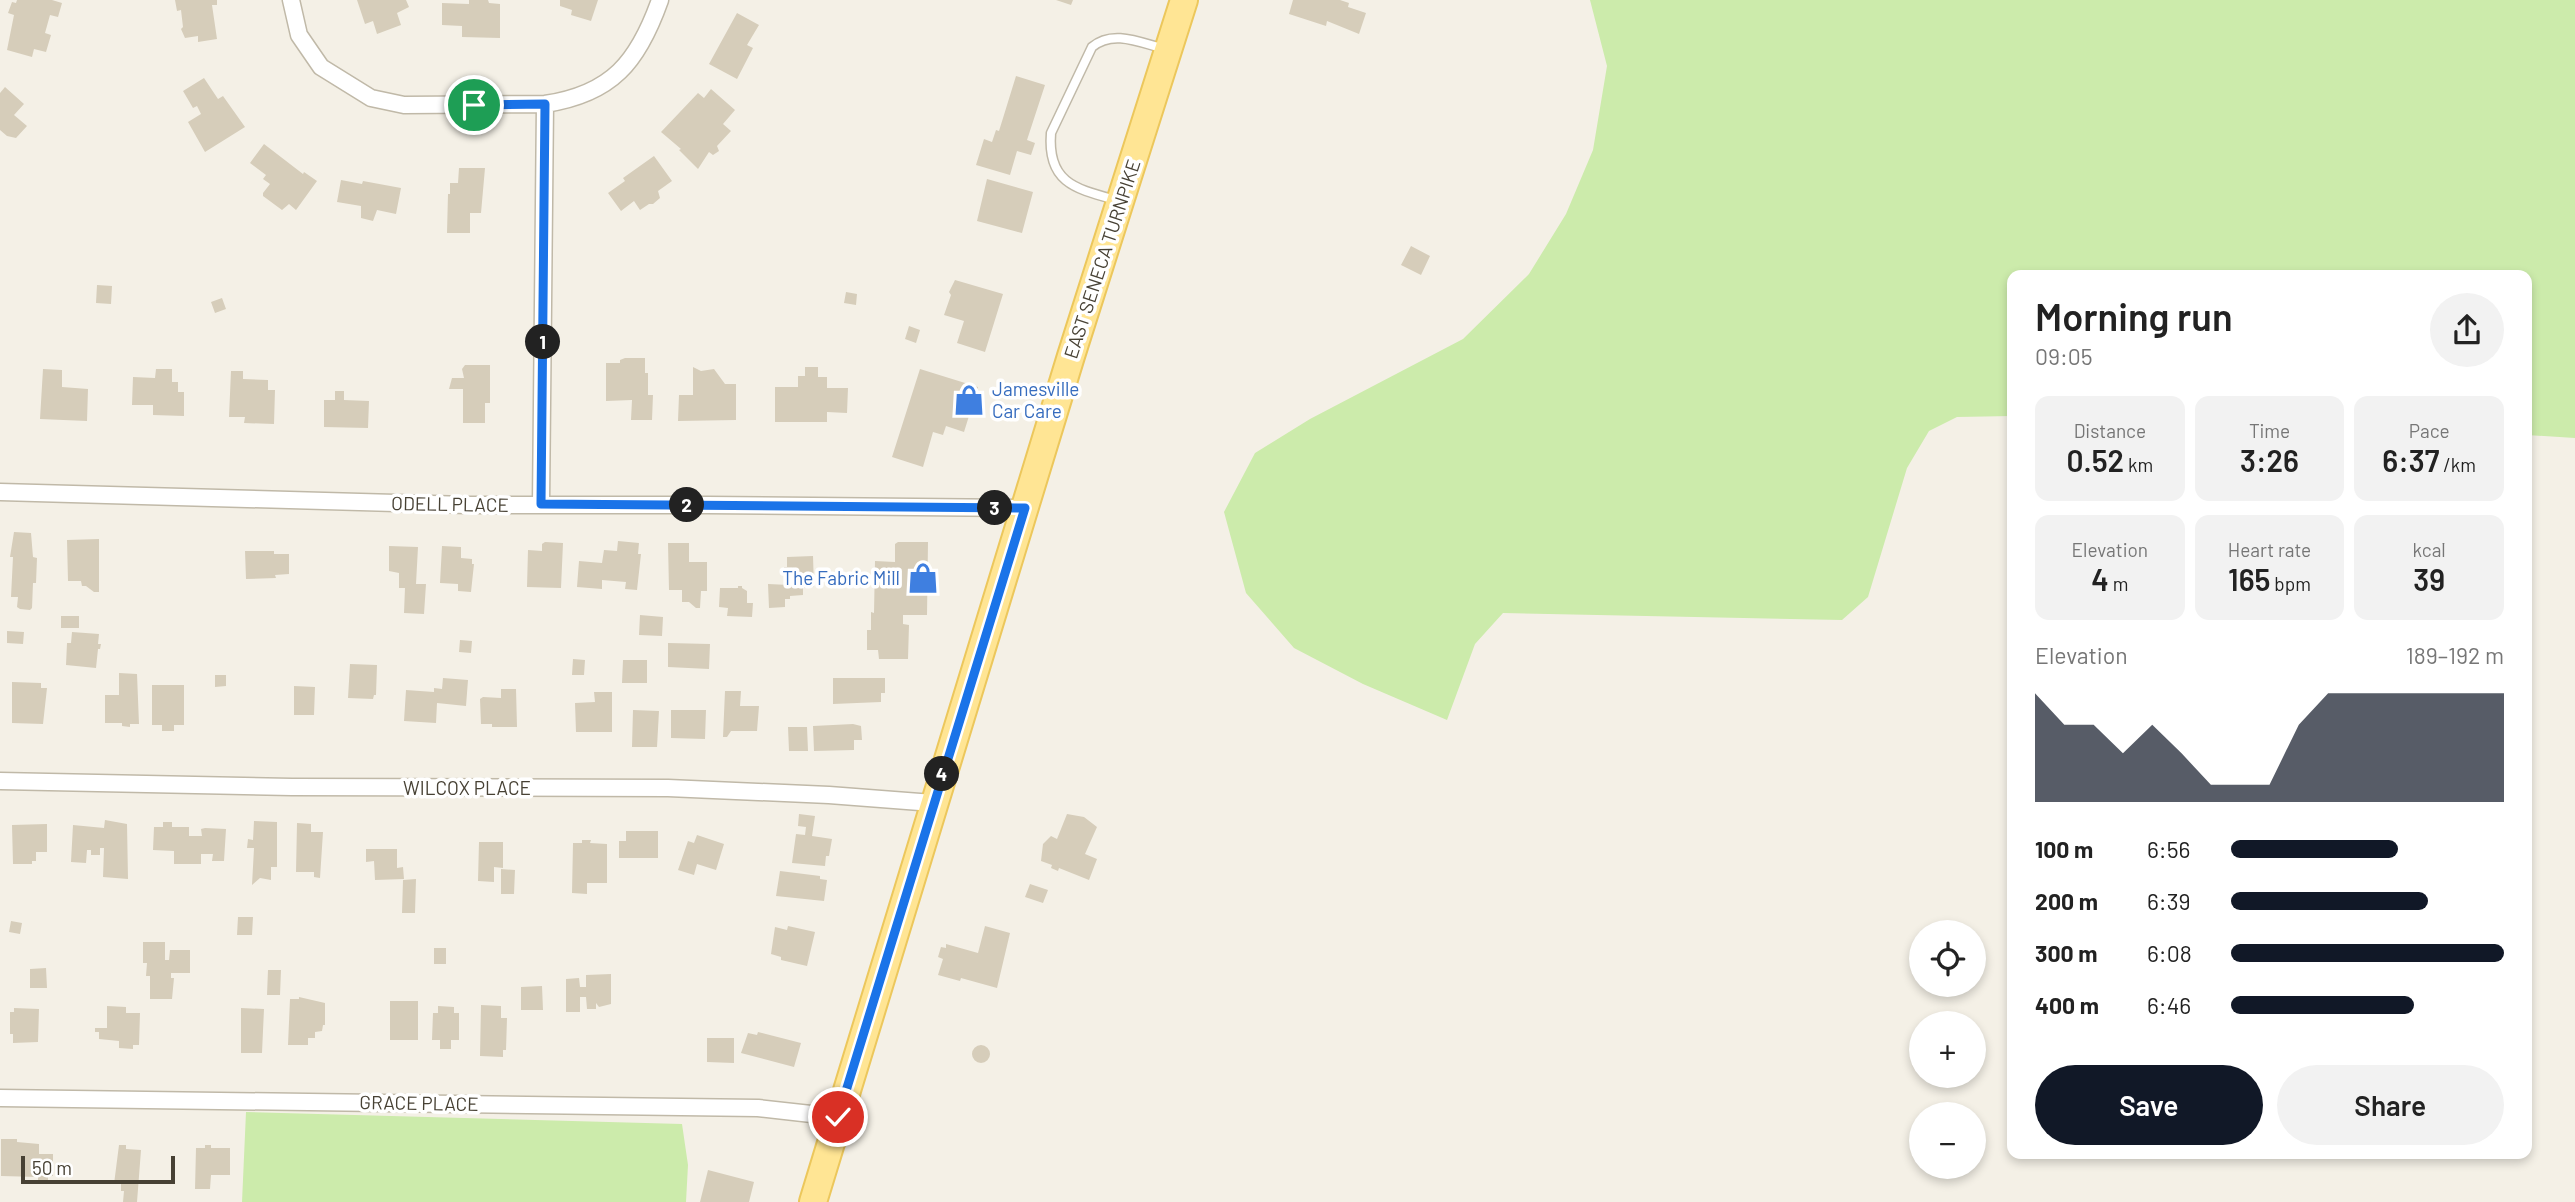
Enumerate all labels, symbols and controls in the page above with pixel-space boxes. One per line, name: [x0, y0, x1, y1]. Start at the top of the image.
pin: [444, 75, 504, 135]
icon: arrive: [455, 86, 493, 124]
street label: EAST SENECA TURNPIKE: [1058, 156, 1145, 361]
text: Morning run: [2035, 293, 2233, 339]
button: share: [2430, 293, 2504, 367]
pin: 1: [526, 324, 560, 360]
text: 1: [539, 330, 546, 353]
text: 09:05: [2035, 342, 2093, 370]
place label: Jamesville Car Care: [992, 377, 1080, 422]
shop icon: Jamesville Car Care: [952, 383, 986, 417]
text: Distance: [2074, 419, 2146, 442]
text: Time: [2249, 419, 2290, 442]
text: Pace: [2409, 419, 2450, 442]
text: 0.52: [2066, 442, 2124, 478]
text: 3:26: [2240, 442, 2299, 478]
text: 6:37: [2382, 442, 2439, 478]
text: km: [2124, 453, 2153, 476]
text: /km: [2439, 453, 2476, 476]
pin: 2: [670, 488, 704, 522]
pin: 3: [978, 490, 1012, 526]
street label: ODELL PLACE: [391, 491, 509, 516]
text: 2: [681, 493, 692, 516]
text: 3: [989, 496, 1000, 519]
text: Elevation: [2072, 538, 2148, 561]
text: Heart rate: [2228, 538, 2311, 561]
text: kcal: [2413, 538, 2446, 561]
shop icon: The Fabric Mill: [906, 561, 940, 595]
text: 4: [2091, 561, 2109, 597]
text: 165: [2228, 561, 2270, 597]
text: 39: [2413, 561, 2445, 597]
place label: The Fabric Mill: [782, 566, 900, 589]
text: m: [2109, 572, 2128, 595]
text: bpm: [2270, 572, 2311, 595]
text: Elevation: [2035, 641, 2128, 669]
text: 189–192 m: [2406, 641, 2504, 669]
pin: 4: [925, 756, 960, 792]
text: 4: [936, 762, 947, 785]
street label: WILCOX PLACE: [403, 776, 531, 799]
text: 100 m: [2035, 835, 2093, 863]
text: 6:56: [2147, 835, 2190, 863]
text: 200 m: [2035, 887, 2098, 915]
text: 6:39: [2147, 887, 2190, 915]
map controls: [1909, 920, 1986, 1179]
button: locate: [1909, 920, 1986, 997]
text: 300 m: [2035, 939, 2097, 967]
text: 6:08: [2147, 939, 2192, 967]
text: 400 m: [2035, 991, 2099, 1019]
text: 6:46: [2147, 991, 2191, 1019]
button: +: [1909, 1011, 1986, 1088]
button: Save: [2035, 1065, 2263, 1145]
button: Share: [2277, 1065, 2504, 1145]
pin: [808, 1087, 868, 1147]
street label: GRACE PLACE: [359, 1090, 479, 1115]
icon: check: [819, 1098, 857, 1136]
button: −: [1909, 1102, 1986, 1179]
scale bar: [21, 1153, 175, 1185]
text: 50 m: [32, 1156, 72, 1179]

